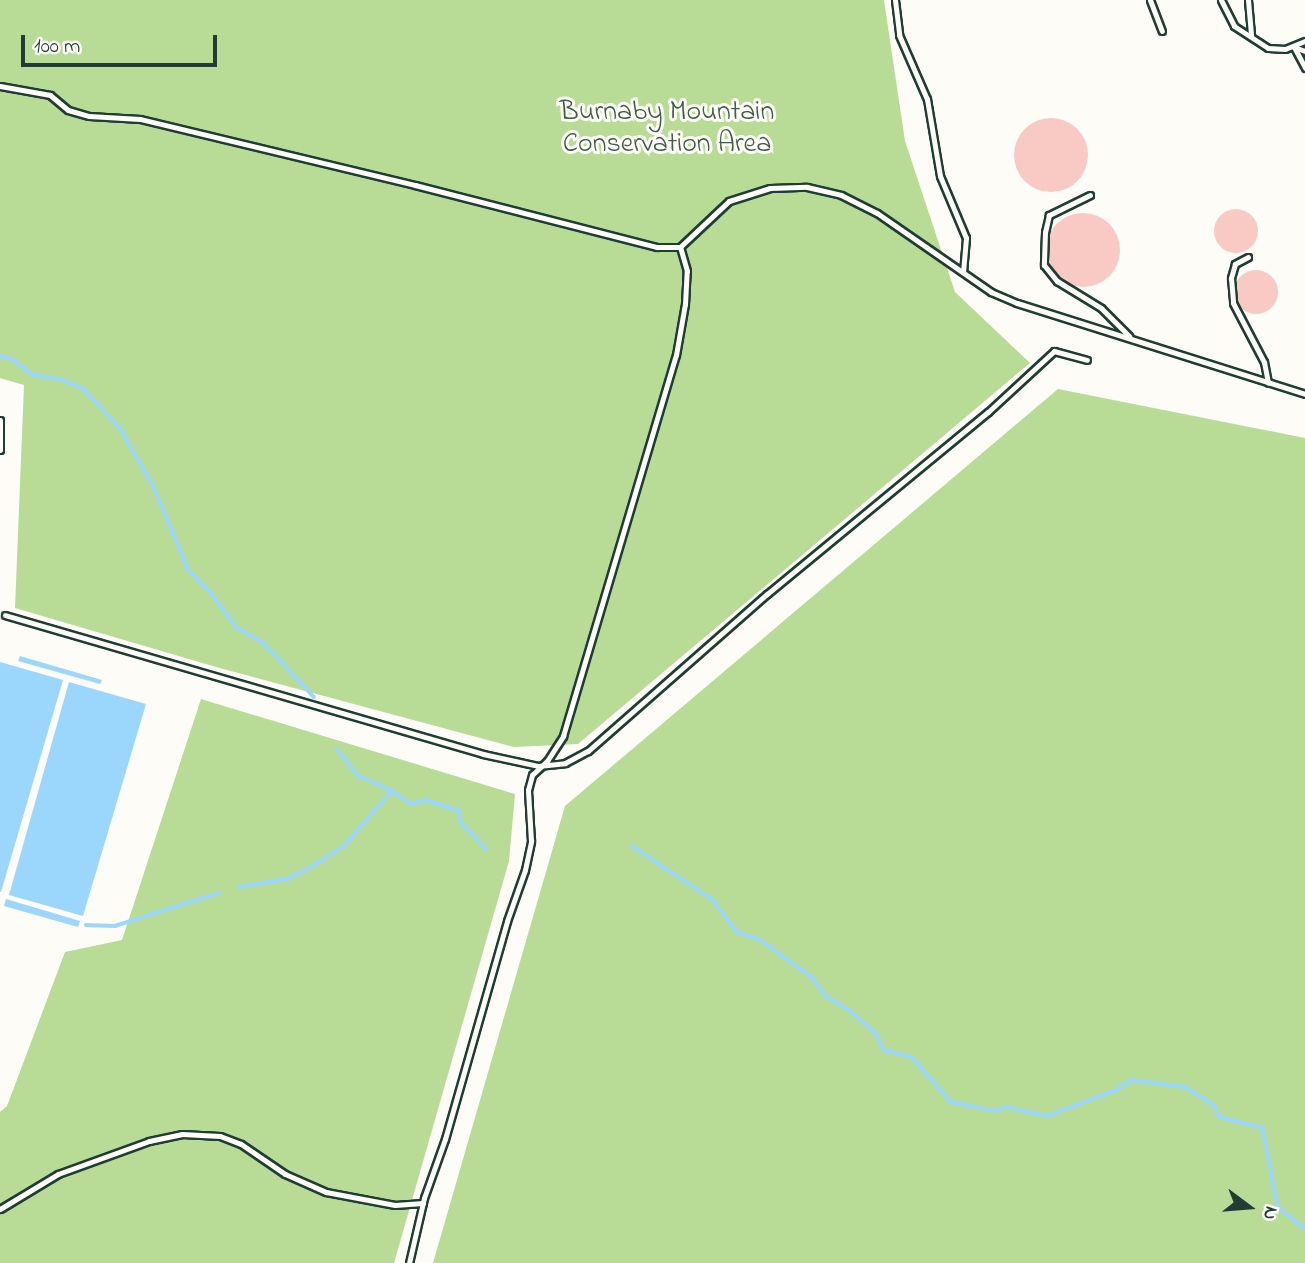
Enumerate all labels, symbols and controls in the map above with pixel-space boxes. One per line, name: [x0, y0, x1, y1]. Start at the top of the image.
scale bar: [24, 21, 220, 65]
text: 100 m: [34, 32, 80, 62]
park label: Burnaby Mountain Conservation Area: [560, 96, 774, 162]
north arrow: [1214, 1172, 1284, 1242]
text: N: [1255, 1203, 1284, 1223]

